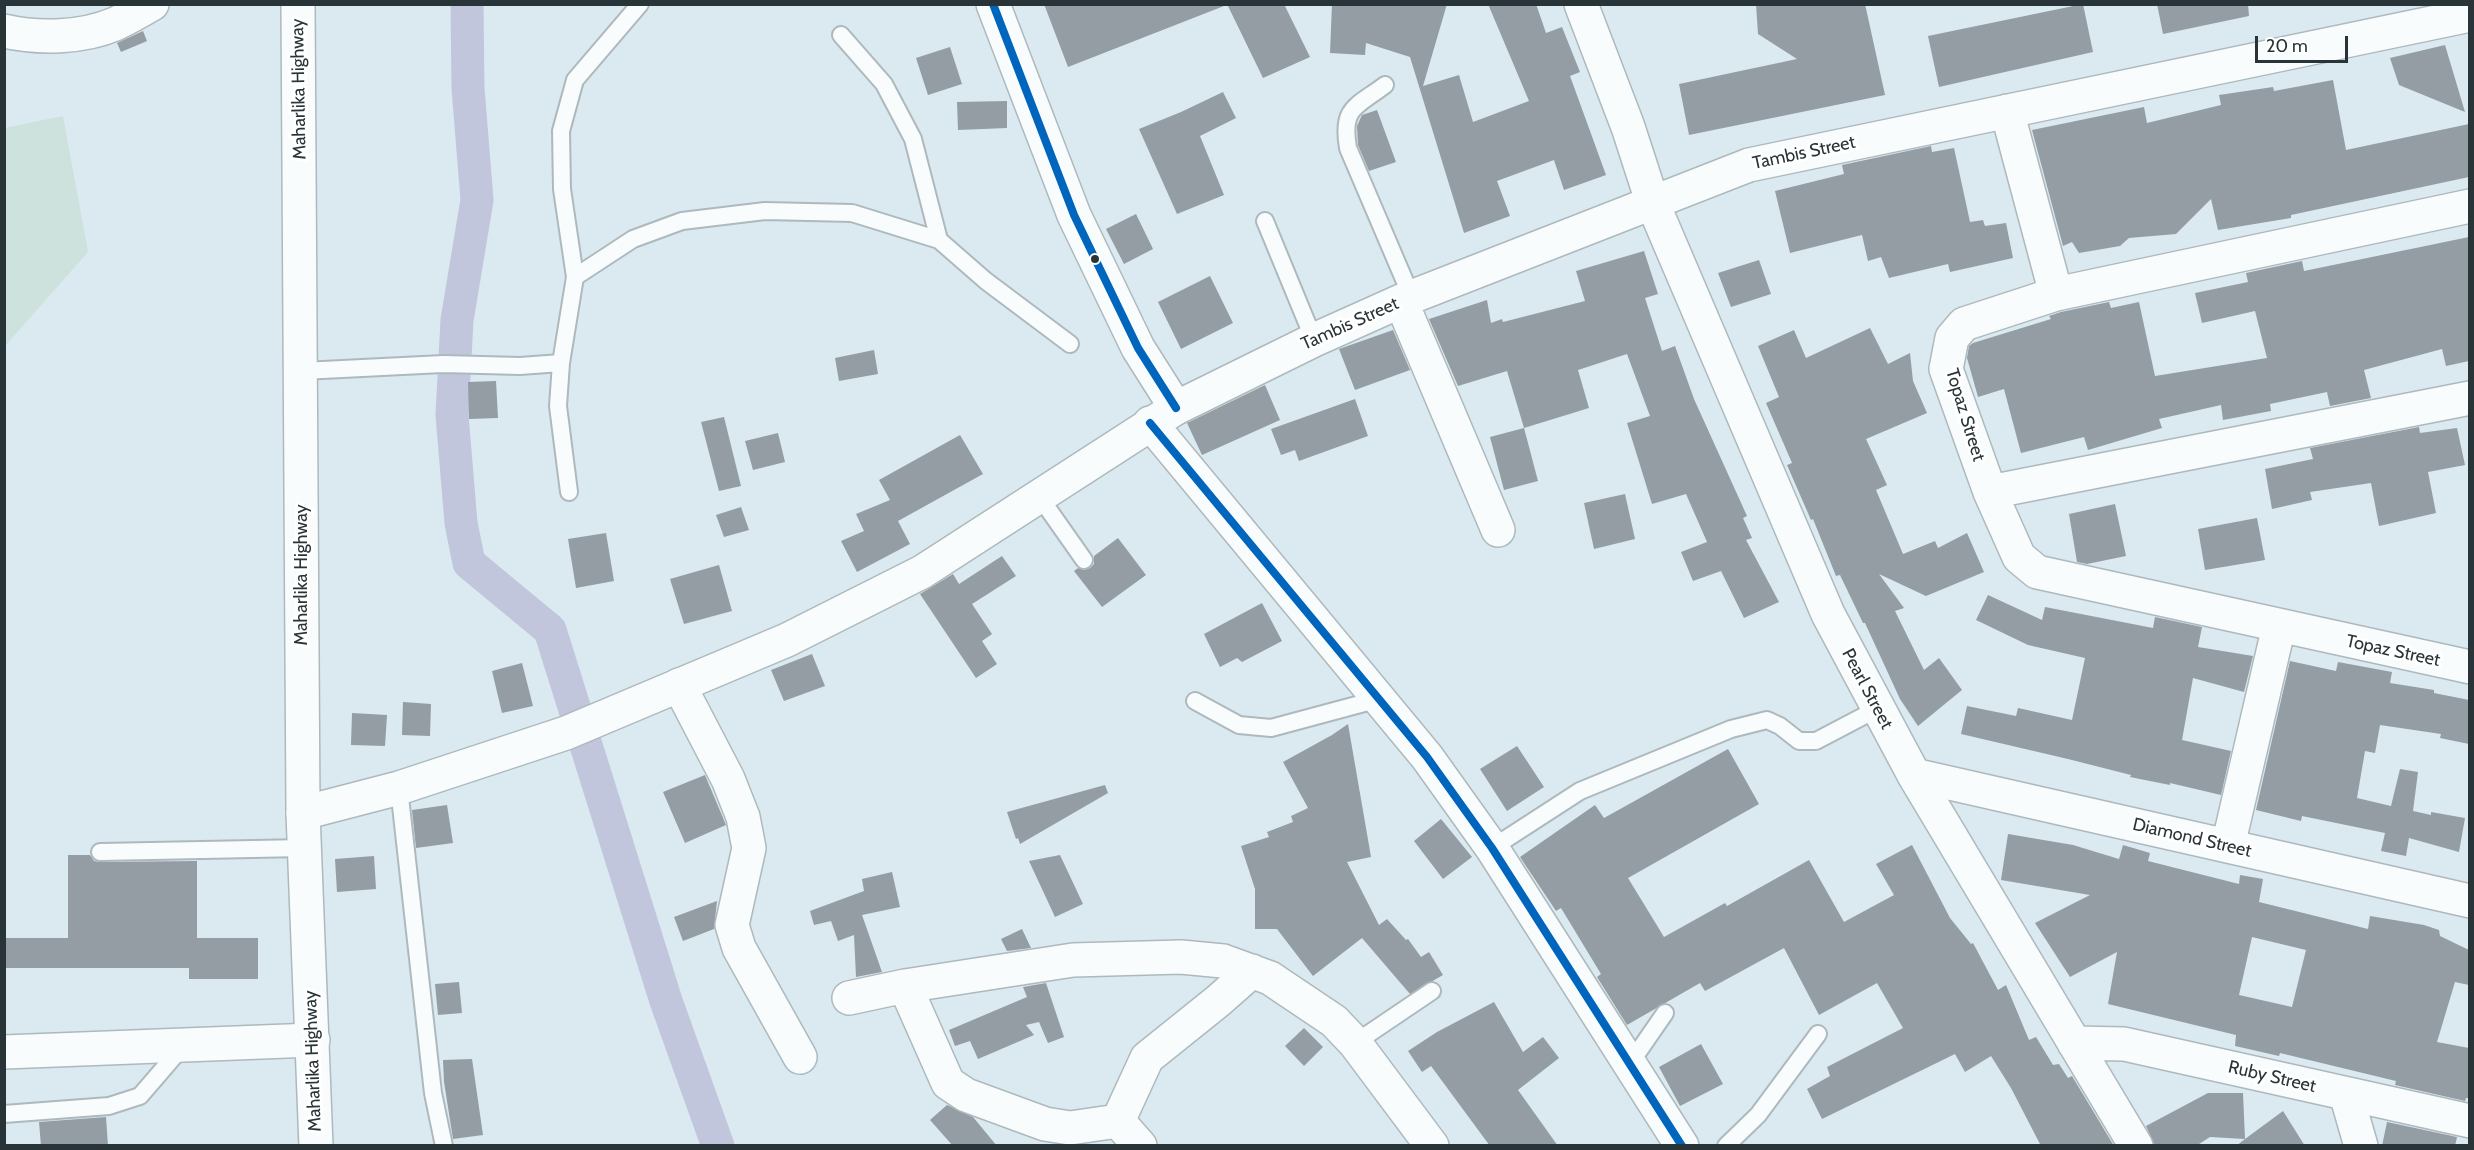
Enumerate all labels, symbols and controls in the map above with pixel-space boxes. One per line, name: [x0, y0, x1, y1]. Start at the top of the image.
street label: Maharlika Highway: [287, 18, 311, 160]
scale bar: [2258, 24, 2351, 62]
text: 20 m: [2266, 35, 2308, 57]
street label: Tambis Street: [1751, 132, 1857, 174]
unlabelled marker: [1089, 253, 1101, 265]
street label: Tambis Street: [1298, 293, 1402, 355]
street label: Topaz Street: [1941, 366, 1989, 464]
street label: Maharlika Highway: [291, 504, 313, 646]
street label: Topaz Street: [2344, 631, 2442, 671]
street label: Pearl Street: [1837, 645, 1897, 733]
street label: Diamond Street: [2130, 814, 2254, 862]
street label: Maharlika Highway: [300, 990, 326, 1132]
street label: Ruby Street: [2226, 1056, 2318, 1098]

